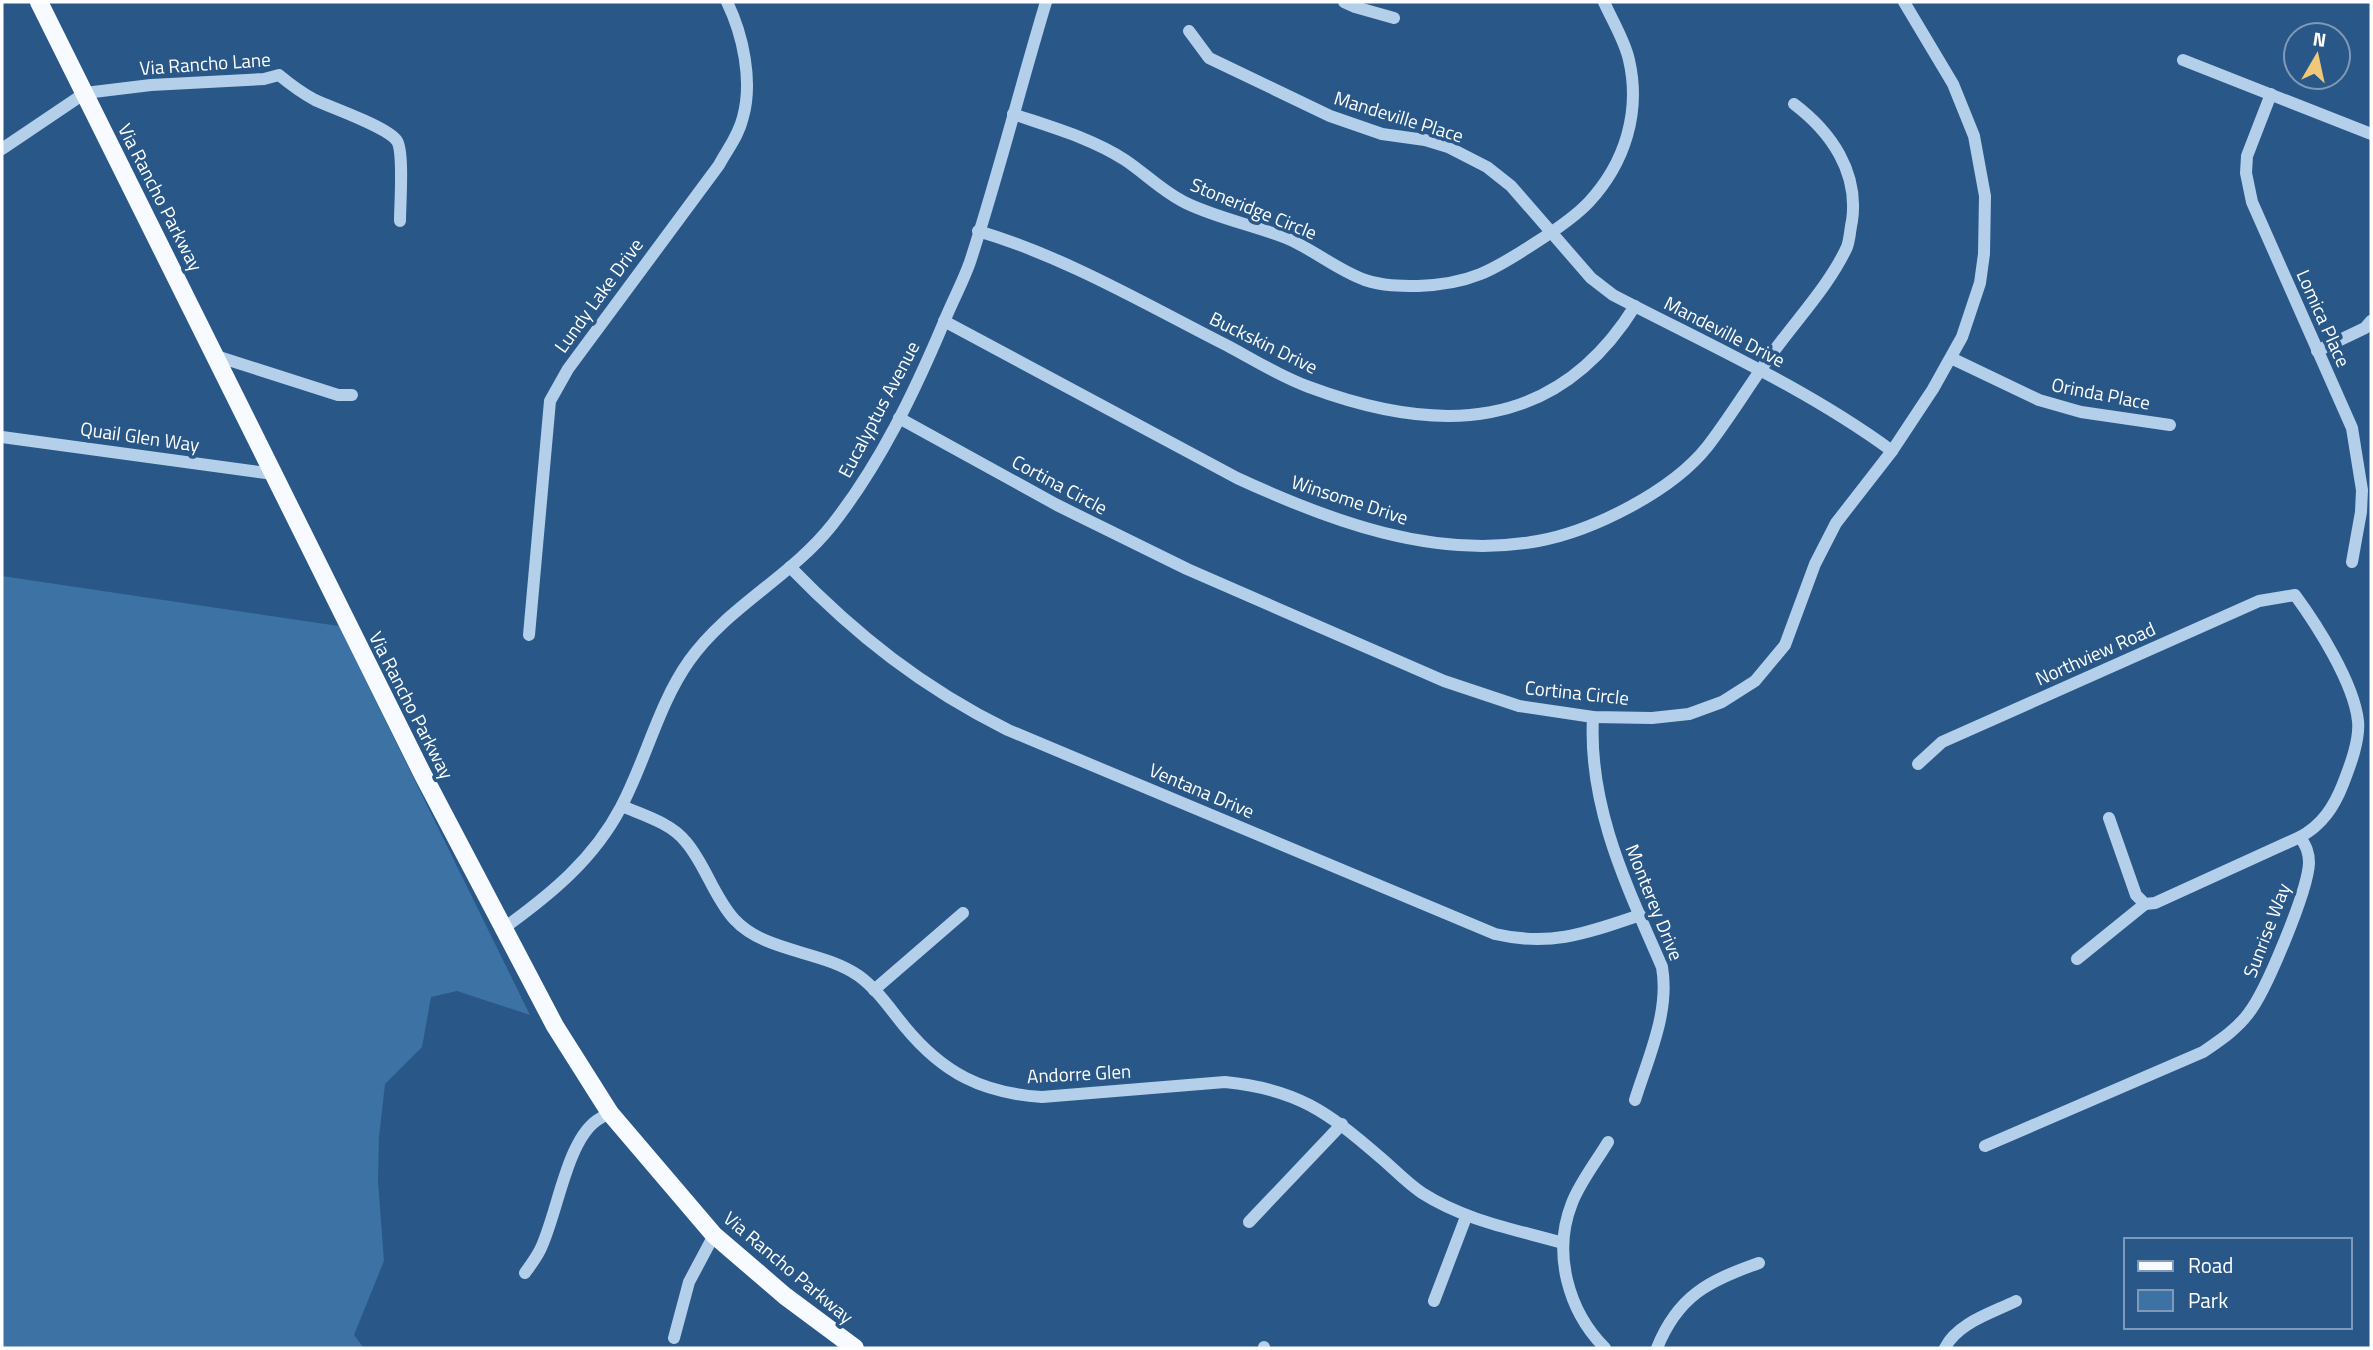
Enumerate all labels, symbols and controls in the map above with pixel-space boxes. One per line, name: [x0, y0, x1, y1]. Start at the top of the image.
north arrow: [2282, 21, 2352, 91]
text: N: [2311, 23, 2329, 54]
street label: Via Rancho Lane: [138, 44, 272, 82]
street label: Mandeville Place: [1331, 83, 1467, 149]
street label: Via Rancho Parkway: [111, 118, 211, 276]
street label: Stoneridge Circle: [1186, 169, 1322, 247]
street label: Lundy Lake Drive: [546, 232, 650, 358]
street label: Lomica Place: [2290, 265, 2358, 371]
street label: Mandeville Drive: [1659, 288, 1791, 374]
street label: Buckskin Drive: [1205, 303, 1323, 381]
street label: Eucalyptus Avenue: [830, 336, 926, 482]
street label: Orinda Place: [2049, 369, 2153, 417]
street label: Quail Glen Way: [79, 413, 201, 459]
street label: Cortina Circle: [1007, 447, 1113, 521]
street label: Winsome Drive: [1288, 466, 1412, 532]
street label: Northview Road: [2030, 614, 2160, 692]
street label: Via Rancho Parkway: [362, 626, 462, 784]
street label: Cortina Circle: [1523, 672, 1631, 712]
street label: Ventana Drive: [1145, 755, 1259, 825]
street label: Monterey Drive: [1619, 840, 1691, 964]
street label: Sunrise Way: [2235, 879, 2297, 981]
street label: Andorre Glen: [1026, 1056, 1132, 1090]
street label: Via Rancho Parkway: [717, 1204, 861, 1330]
legend: [2124, 1238, 2352, 1329]
text: Road: [2188, 1249, 2233, 1281]
text: Park: [2188, 1284, 2228, 1316]

